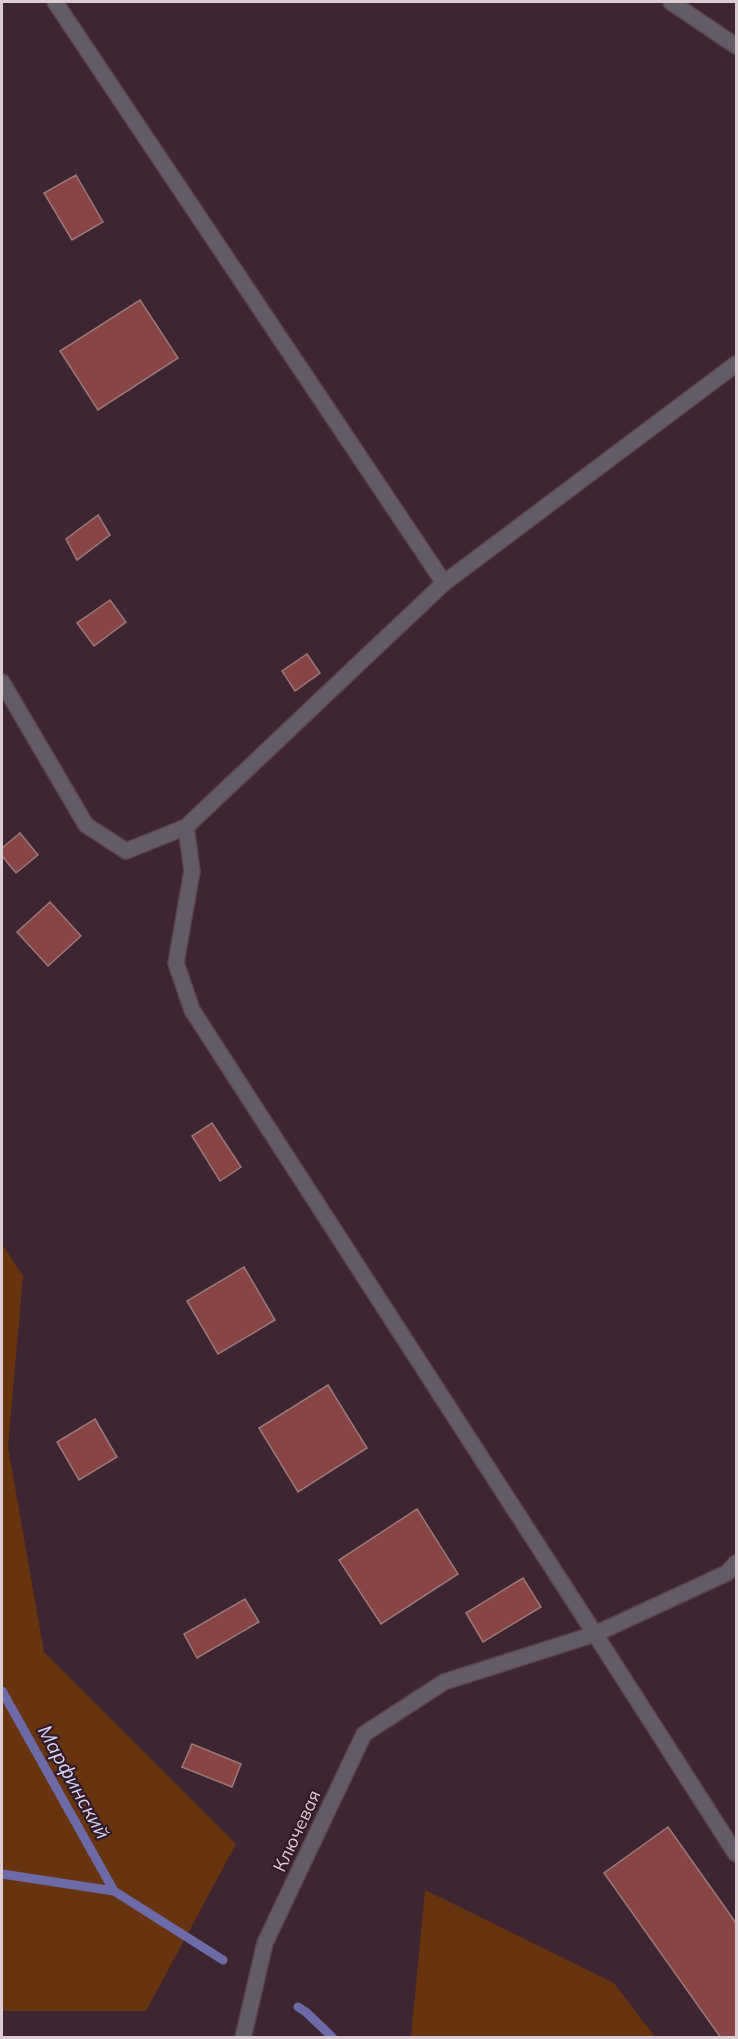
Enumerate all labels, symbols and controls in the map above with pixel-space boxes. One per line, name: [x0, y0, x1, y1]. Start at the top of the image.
water label: Марфинский: [33, 1720, 116, 1843]
street label: Ключевая: [268, 1786, 325, 1875]

